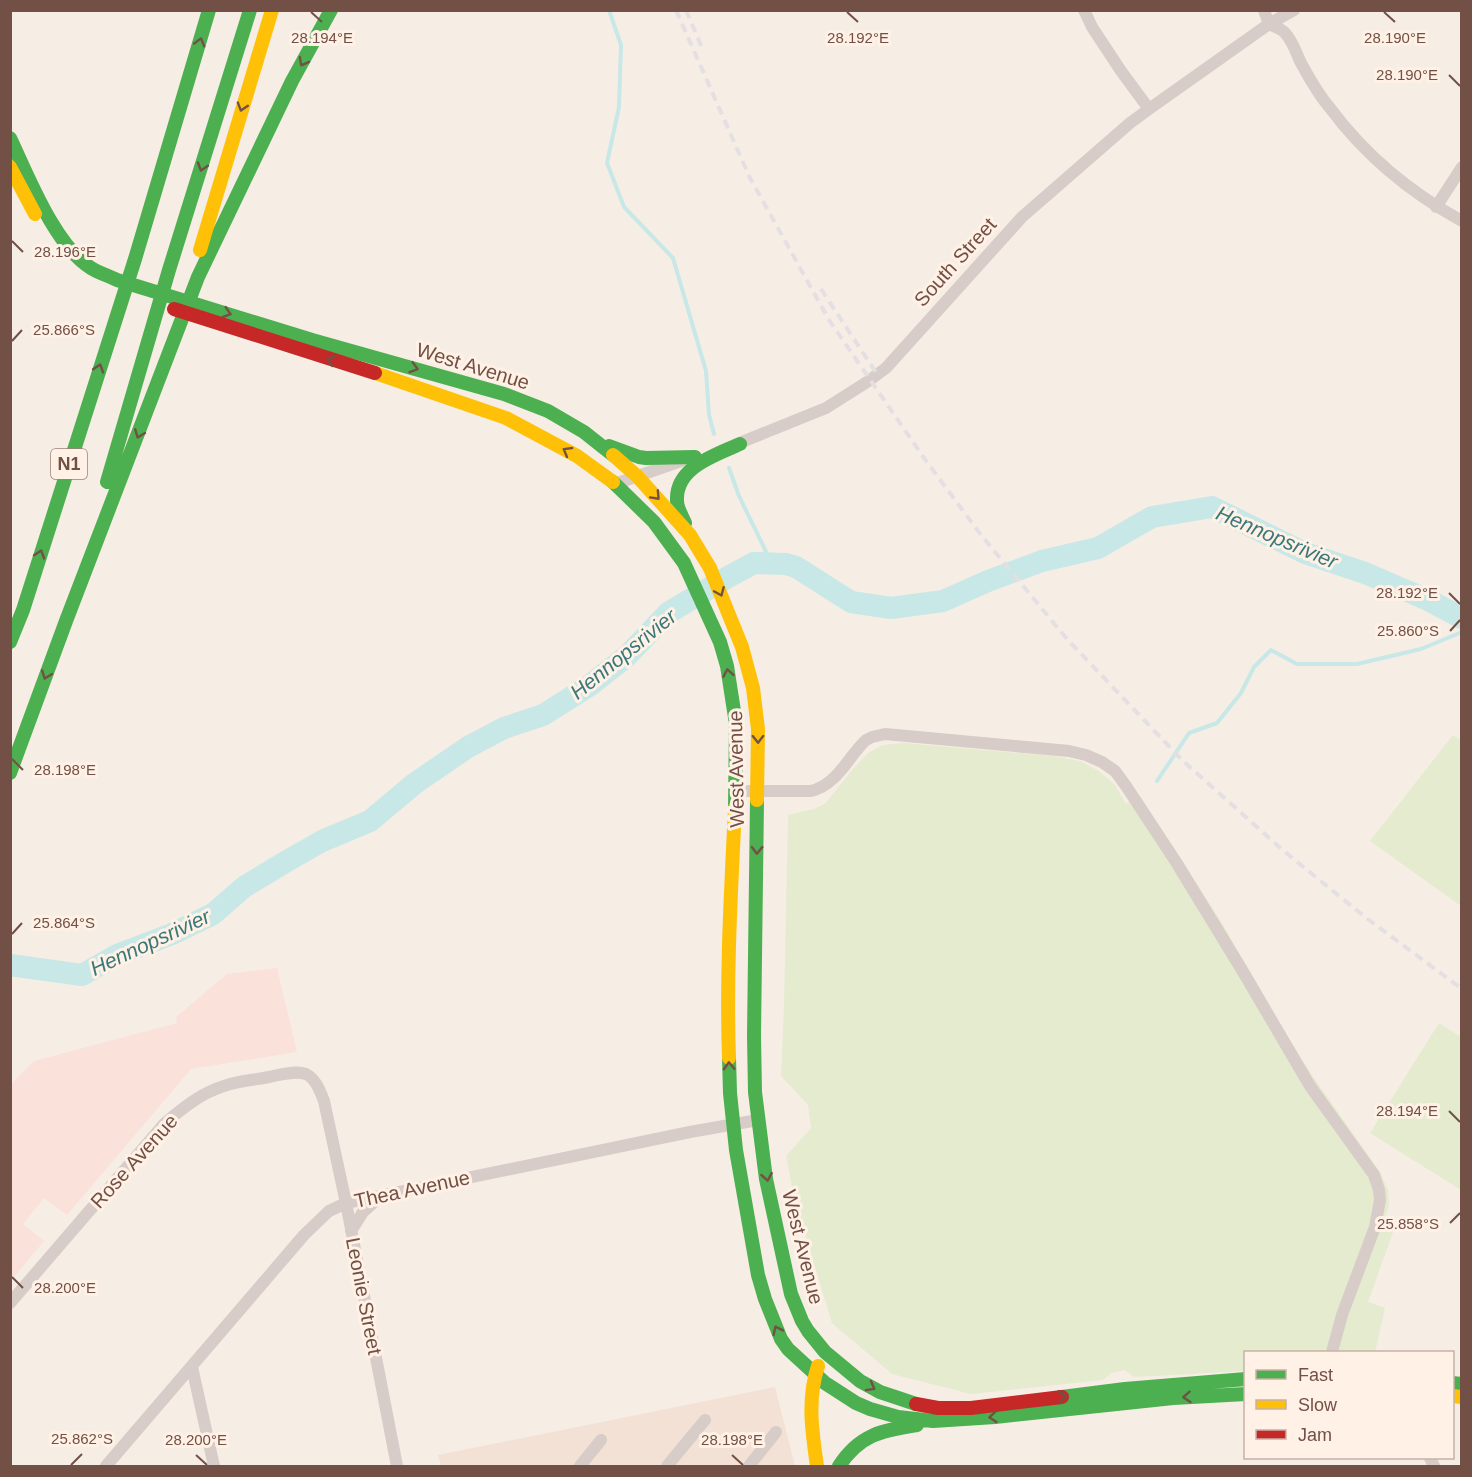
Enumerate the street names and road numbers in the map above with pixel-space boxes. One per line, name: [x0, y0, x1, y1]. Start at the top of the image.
street label: South Street: [910, 213, 1001, 311]
street label: West Avenue: [414, 338, 532, 394]
road number: N1: [51, 449, 87, 479]
street label: West Avenue: [724, 710, 748, 828]
street label: Rose Avenue: [86, 1110, 182, 1212]
street label: Thea Avenue: [352, 1166, 472, 1212]
street label: West Avenue: [778, 1188, 828, 1306]
street label: Leonie Street: [342, 1236, 386, 1357]

